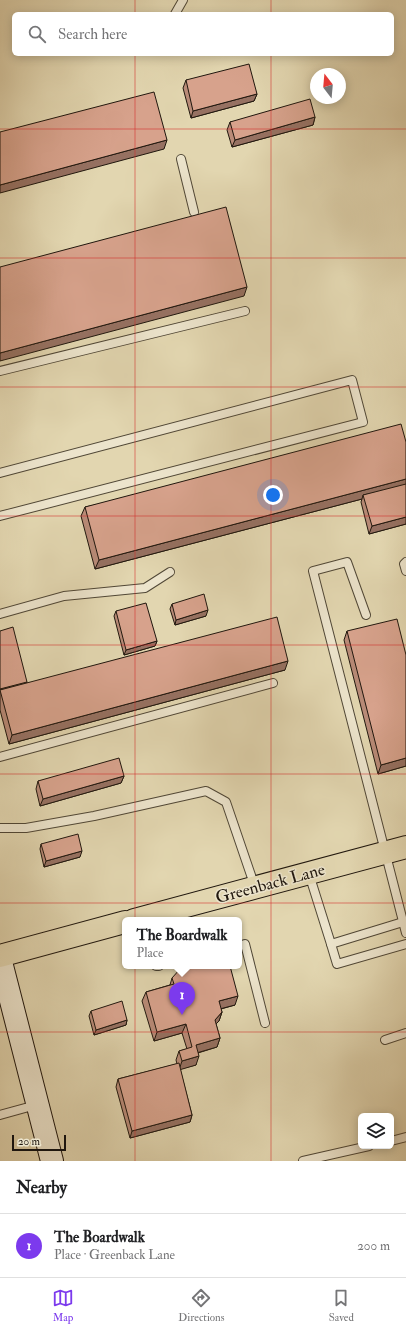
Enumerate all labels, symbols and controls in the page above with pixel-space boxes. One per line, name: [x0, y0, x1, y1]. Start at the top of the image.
search box: [12, 12, 394, 56]
icon: search: [26, 23, 48, 45]
text: Search here: [58, 25, 127, 44]
north arrow: [310, 68, 346, 104]
your location: [263, 485, 283, 505]
street label: Greenback Lane: [213, 859, 327, 908]
popup: [122, 917, 242, 969]
text: The Boardwalk: [137, 926, 227, 945]
text: Place: [137, 945, 164, 961]
pin: 1: [169, 982, 195, 1015]
map controls: [358, 1113, 394, 1149]
button: layers: [358, 1113, 394, 1149]
scale bar: [12, 1133, 66, 1152]
text: 20 m: [18, 1135, 40, 1148]
text: Nearby: [16, 1177, 67, 1198]
text: The Boardwalk: [54, 1228, 145, 1247]
text: 1: [27, 1238, 31, 1254]
text: 200 m: [357, 1238, 390, 1254]
text: Place · Greenback Lane: [54, 1247, 175, 1263]
tab: Map: [52, 1287, 74, 1324]
tab: Directions: [178, 1287, 225, 1324]
tab: Saved: [329, 1287, 354, 1324]

